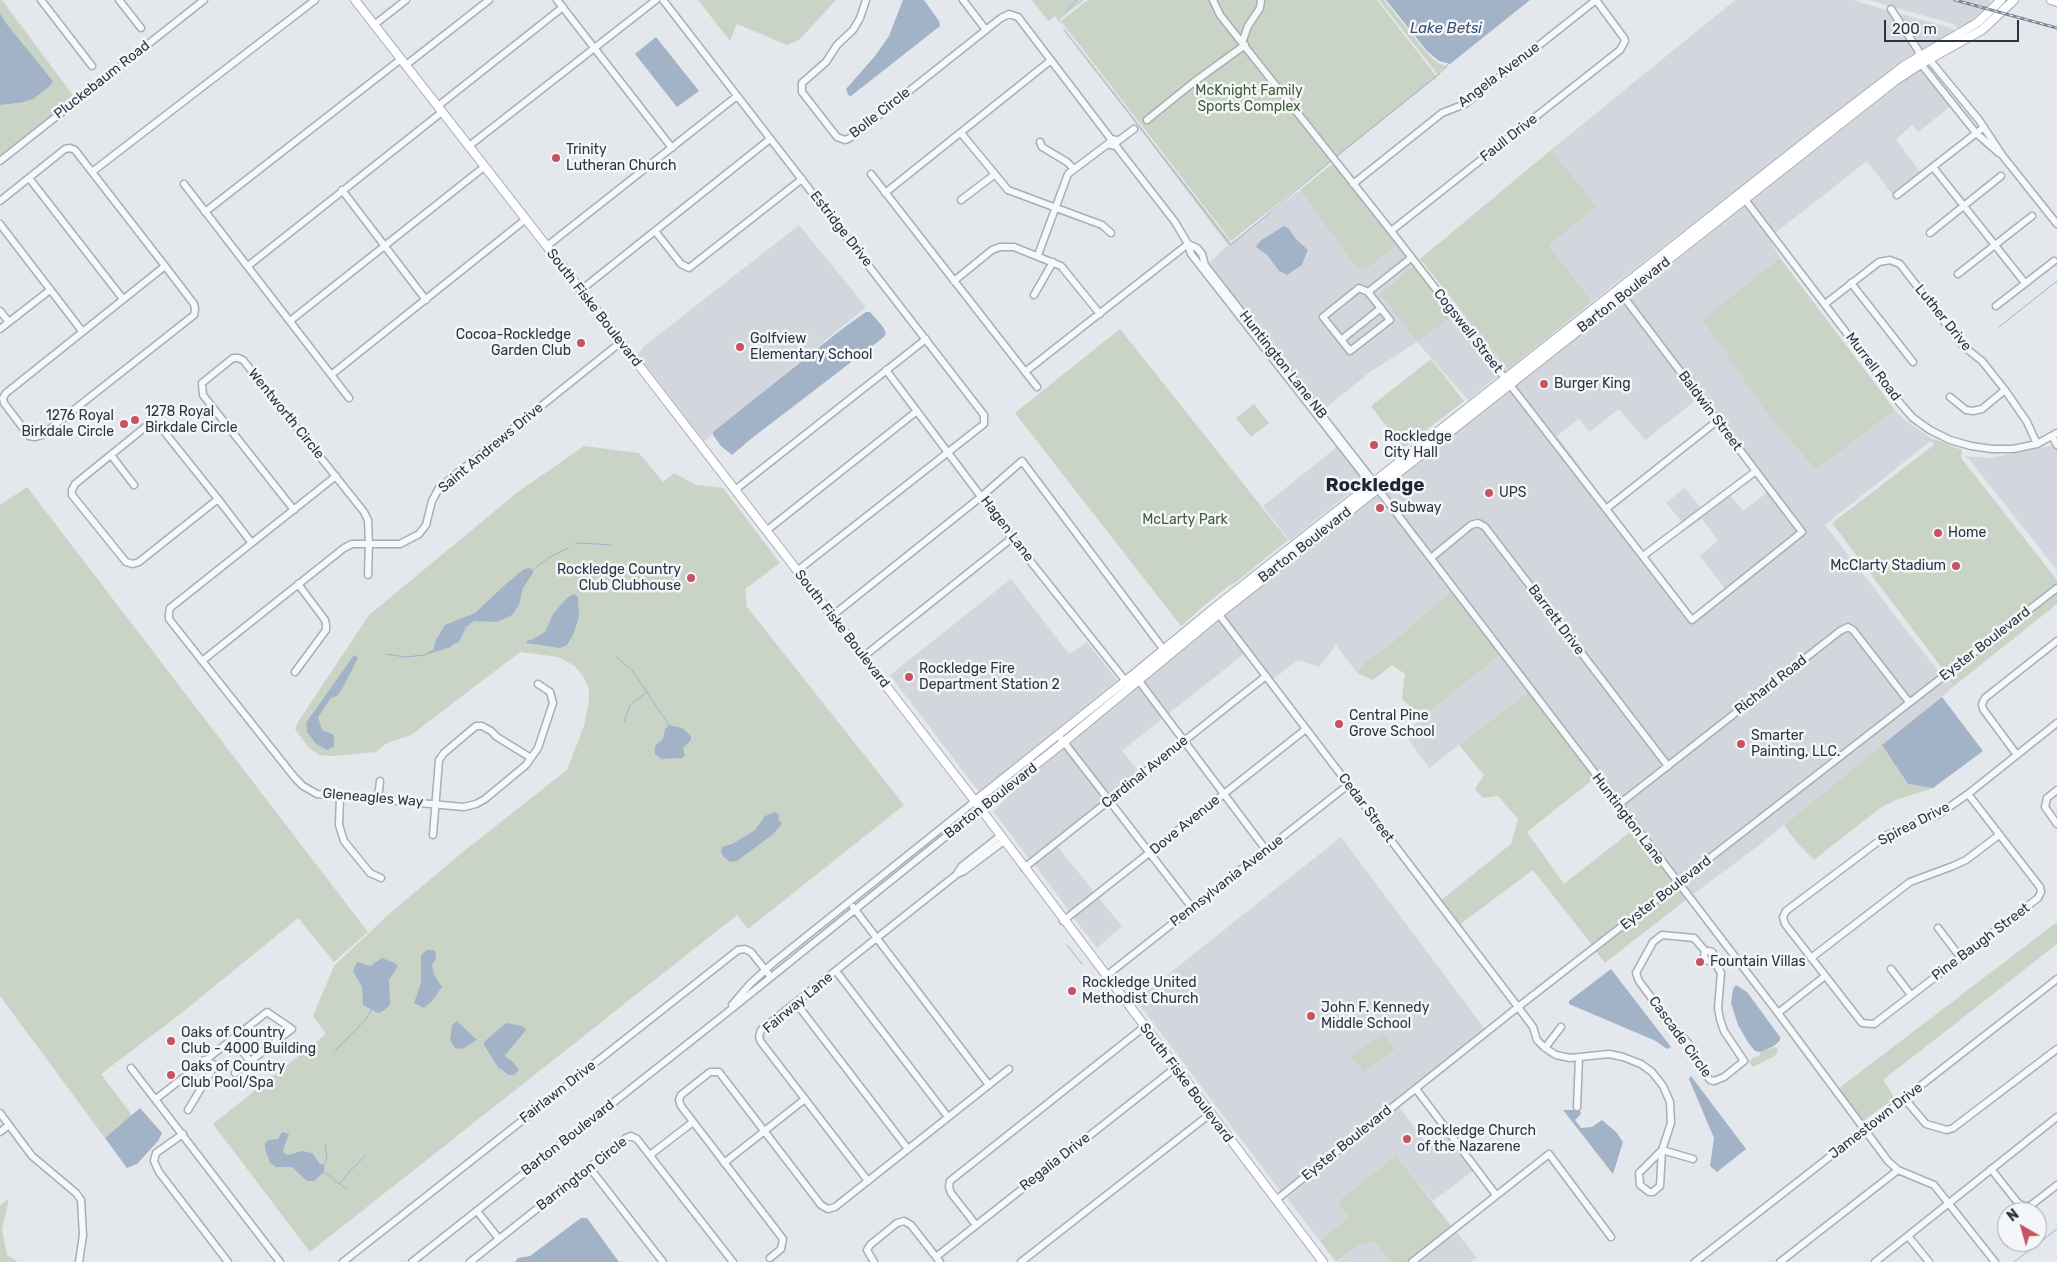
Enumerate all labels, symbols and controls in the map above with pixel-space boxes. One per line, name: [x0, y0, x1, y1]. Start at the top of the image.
scale bar: [1887, 10, 2022, 42]
water label: Lake Betsi: [1410, 20, 1482, 38]
text: 200 m: [1892, 20, 1937, 38]
street label: Pluckebaum Road: [51, 37, 153, 123]
street label: Angela Avenue: [1455, 39, 1543, 111]
park label: McKnight Family Sports Complex: [1195, 83, 1303, 115]
street label: Bolle Circle: [846, 84, 914, 142]
street label: Faull Drive: [1477, 110, 1541, 166]
place label: Trinity Lutheran Church: [566, 142, 676, 174]
marker: Trinity Lutheran Church: [550, 152, 562, 164]
street label: Estridge Drive: [806, 188, 876, 270]
street label: South Fiske Boulevard: [543, 246, 645, 370]
street label: Barton Boulevard: [1574, 253, 1674, 337]
street label: Luther Drive: [1911, 281, 1975, 355]
street label: Cogswell Street: [1430, 286, 1506, 376]
street label: Huntington Lane NB: [1236, 308, 1330, 422]
place label: Cocoa-Rockledge Garden Club: [456, 327, 571, 360]
street label: Murrell Road: [1842, 329, 1904, 405]
place label: Golfview Elementary School: [750, 331, 873, 364]
marker: Cocoa-Rockledge Garden Club: [575, 337, 587, 349]
marker: Golfview Elementary School: [734, 341, 746, 353]
street label: Wentworth Circle: [244, 365, 328, 463]
street label: Baldwin Street: [1674, 368, 1746, 454]
place label: Burger King: [1554, 376, 1631, 392]
marker: Burger King: [1538, 378, 1550, 390]
street label: Saint Andrews Drive: [435, 399, 547, 497]
place label: 1278 Royal Birkdale Circle: [145, 404, 238, 437]
place label: 1276 Royal Birkdale Circle: [21, 408, 114, 441]
marker: 1278 Royal Birkdale Circle: [129, 414, 141, 426]
marker: 1276 Royal Birkdale Circle: [118, 418, 130, 430]
place label: Rockledge City Hall: [1384, 429, 1452, 462]
marker: Rockledge City Hall: [1368, 439, 1380, 451]
district label: Rockledge: [1326, 475, 1424, 497]
place label: UPS: [1499, 485, 1527, 501]
marker: UPS: [1483, 487, 1495, 499]
street label: Hagen Lane: [977, 493, 1037, 565]
place label: Subway: [1390, 500, 1442, 516]
marker: Subway: [1374, 502, 1386, 514]
street label: Barton Boulevard: [1255, 503, 1355, 587]
park label: McLarty Park: [1142, 512, 1228, 528]
place label: Home: [1948, 525, 1986, 541]
marker: Home: [1932, 527, 1944, 539]
place label: McClarty Stadium: [1830, 558, 1946, 574]
marker: McClarty Stadium: [1950, 560, 1962, 572]
place label: Rockledge Country Club Clubhouse: [557, 562, 681, 594]
street label: South Fiske Boulevard: [791, 567, 893, 691]
marker: Rockledge Country Club Clubhouse: [685, 572, 697, 584]
street label: Barrett Drive: [1524, 582, 1588, 658]
street label: Eyster Boulevard: [1936, 603, 2034, 685]
street label: Richard Road: [1732, 652, 1810, 718]
place label: Rockledge Fire Department Station 2: [919, 661, 1060, 694]
marker: Rockledge Fire Department Station 2: [903, 671, 915, 683]
place label: Central Pine Grove School: [1349, 708, 1435, 740]
marker: Central Pine Grove School: [1333, 718, 1345, 730]
place label: Smarter Painting, LLC.: [1751, 728, 1840, 760]
street label: Cardinal Avenue: [1099, 732, 1191, 812]
marker: Smarter Painting, LLC.: [1735, 738, 1747, 750]
street label: Barton Boulevard: [941, 759, 1041, 843]
street label: Cedar Street: [1334, 770, 1398, 846]
street label: Huntington Lane: [1588, 770, 1668, 868]
street label: Gleneagles Way: [322, 785, 424, 811]
street label: Dove Avenue: [1147, 792, 1223, 858]
street label: Spirea Drive: [1875, 799, 1953, 849]
street label: Pennsylvania Avenue: [1167, 832, 1287, 930]
street label: Eyster Boulevard: [1617, 852, 1715, 934]
street label: Pine Baugh Street: [1929, 900, 2033, 984]
place label: Fountain Villas: [1710, 954, 1806, 970]
marker: Fountain Villas: [1694, 956, 1706, 968]
street label: Fairway Lane: [760, 969, 836, 1037]
place label: Rockledge United Methodist Church: [1082, 975, 1198, 1008]
marker: Rockledge United Methodist Church: [1066, 985, 1078, 997]
street label: Cascade Circle: [1645, 993, 1715, 1081]
place label: John F. Kennedy Middle School: [1321, 1000, 1429, 1032]
marker: John F. Kennedy Middle School: [1305, 1010, 1317, 1022]
street label: South Fiske Boulevard: [1136, 1020, 1236, 1146]
place label: Oaks of Country Club - 4000 Building: [181, 1025, 316, 1058]
marker: Oaks of Country Club - 4000 Building: [165, 1035, 177, 1047]
street label: Fairlawn Drive: [517, 1057, 599, 1127]
place label: Oaks of Country Club Pool/Spa: [181, 1059, 285, 1092]
marker: Oaks of Country Club Pool/Spa: [165, 1069, 177, 1081]
street label: Jamestown Drive: [1826, 1079, 1926, 1163]
street label: Barton Boulevard: [518, 1096, 618, 1180]
street label: Eyster Boulevard: [1299, 1102, 1395, 1184]
place label: Rockledge Church of the Nazarene: [1417, 1123, 1536, 1156]
street label: Regalia Drive: [1016, 1129, 1094, 1195]
street label: Barrington Circle: [533, 1133, 631, 1215]
marker: Rockledge Church of the Nazarene: [1401, 1133, 1413, 1145]
north arrow: [1997, 1202, 2047, 1252]
text: N: [2004, 1206, 2022, 1225]

